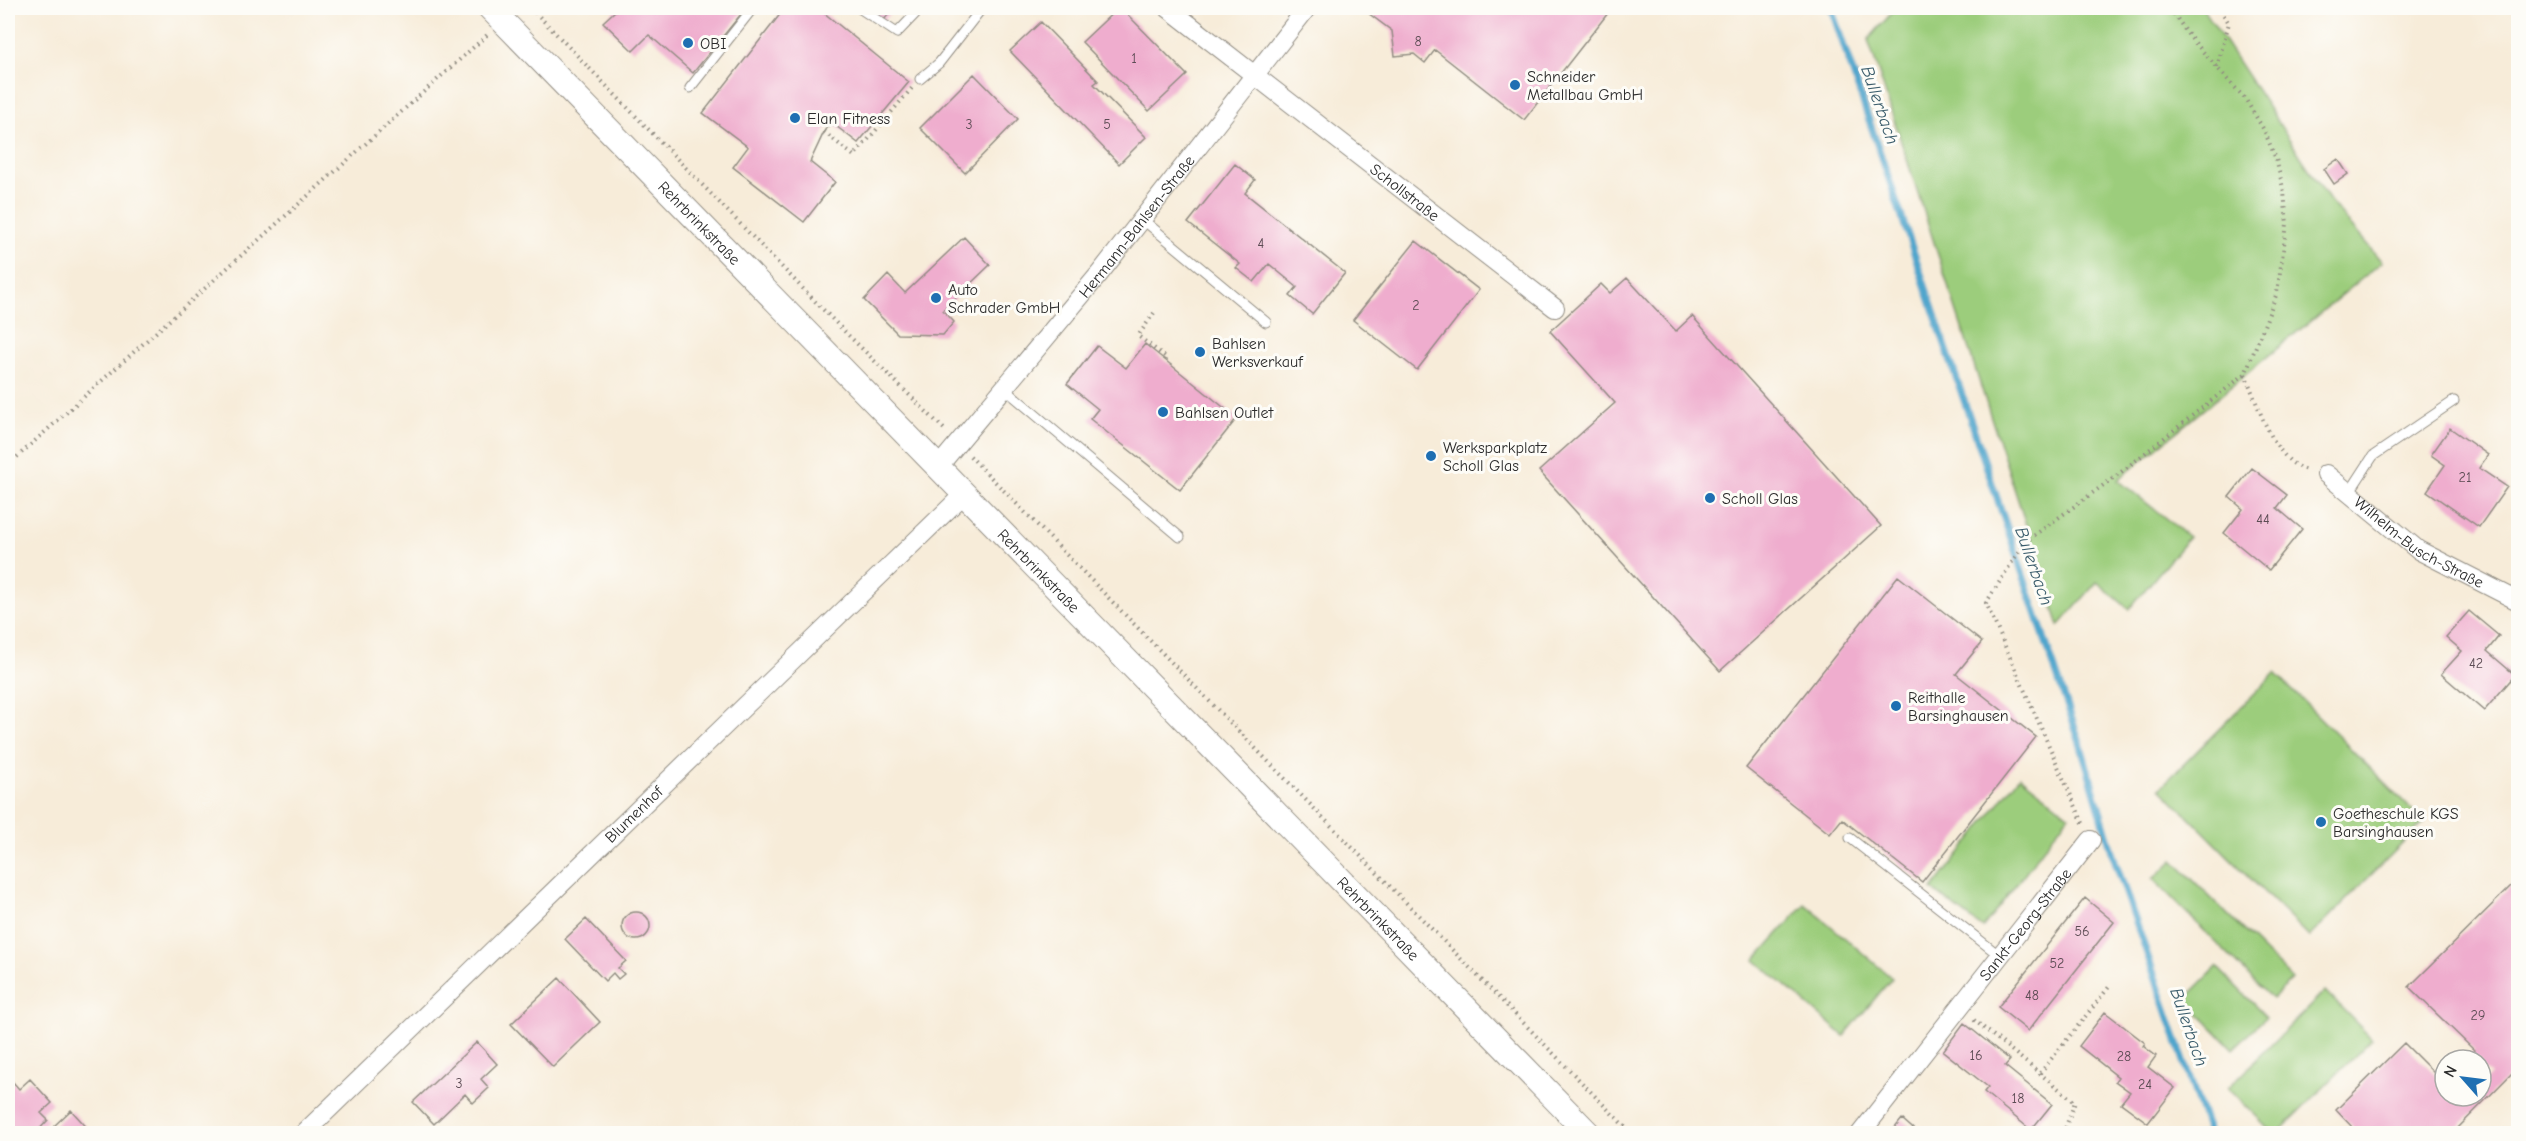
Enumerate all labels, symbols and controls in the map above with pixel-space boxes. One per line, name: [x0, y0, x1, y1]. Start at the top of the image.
house number: 8: [1414, 33, 1422, 50]
place label: OBI: [700, 35, 726, 53]
marker: OBI: [681, 36, 695, 50]
house number: 1: [1131, 50, 1137, 67]
water label: Bullerbach: [1856, 63, 1903, 147]
place label: Schneider Metallbau GmbH: [1527, 68, 1643, 104]
marker: Schneider Metallbau GmbH: [1508, 78, 1522, 92]
place label: Elan Fitness: [807, 110, 891, 128]
marker: Elan Fitness: [788, 111, 802, 125]
house number: 3: [965, 116, 973, 133]
house number: 5: [1103, 116, 1111, 133]
street label: Hermann-Bahlsen-Straße: [1075, 152, 1199, 301]
street label: Schollstraße: [1366, 160, 1443, 225]
street label: Rehrbrinkstraße: [654, 178, 744, 269]
house number: 4: [1258, 235, 1265, 252]
place label: Auto Schrader GmbH: [948, 281, 1060, 317]
marker: Auto Schrader GmbH: [929, 291, 943, 305]
house number: 2: [1412, 297, 1420, 314]
place label: Bahlsen Werksverkauf: [1212, 335, 1304, 371]
marker: Bahlsen Werksverkauf: [1193, 345, 1207, 359]
place label: Bahlsen Outlet: [1175, 404, 1274, 422]
marker: Bahlsen Outlet: [1156, 405, 1170, 419]
place label: Werksparkplatz Scholl Glas: [1443, 439, 1547, 475]
marker: Werksparkplatz Scholl Glas: [1424, 449, 1438, 463]
house number: 21: [2459, 469, 2471, 486]
place label: Scholl Glas: [1722, 490, 1798, 508]
marker: Scholl Glas: [1703, 491, 1717, 505]
street label: Wilhelm-Busch-Straße: [2350, 493, 2487, 592]
house number: 44: [2256, 511, 2270, 528]
water label: Bullerbach: [2010, 524, 2057, 608]
street label: Rehrbrinkstraße: [994, 526, 1083, 617]
house number: 42: [2469, 655, 2483, 672]
place label: Reithalle Barsinghausen: [1908, 689, 2009, 725]
marker: Reithalle Barsinghausen: [1889, 699, 1903, 713]
street label: Blumenhof: [602, 782, 668, 847]
place label: Goetheschule KGS Barsinghausen: [2333, 805, 2459, 841]
marker: Goetheschule KGS Barsinghausen: [2314, 815, 2328, 829]
street label: Sankt-Georg-Straße: [1976, 865, 2075, 984]
street label: Rehrbrinkstraße: [1333, 874, 1422, 964]
house number: 56: [2074, 923, 2090, 940]
house number: 52: [2050, 955, 2064, 972]
water label: Bullerbach: [2165, 985, 2212, 1069]
house number: 48: [2025, 987, 2039, 1004]
house number: 29: [2471, 1007, 2485, 1024]
house number: 16: [1969, 1047, 1983, 1064]
house number: 28: [2117, 1048, 2131, 1065]
north arrow: [2433, 1048, 2493, 1108]
text: N: [2440, 1063, 2461, 1080]
house number: 3: [455, 1075, 463, 1092]
house number: 24: [2138, 1076, 2152, 1093]
house number: 18: [2012, 1090, 2024, 1107]

